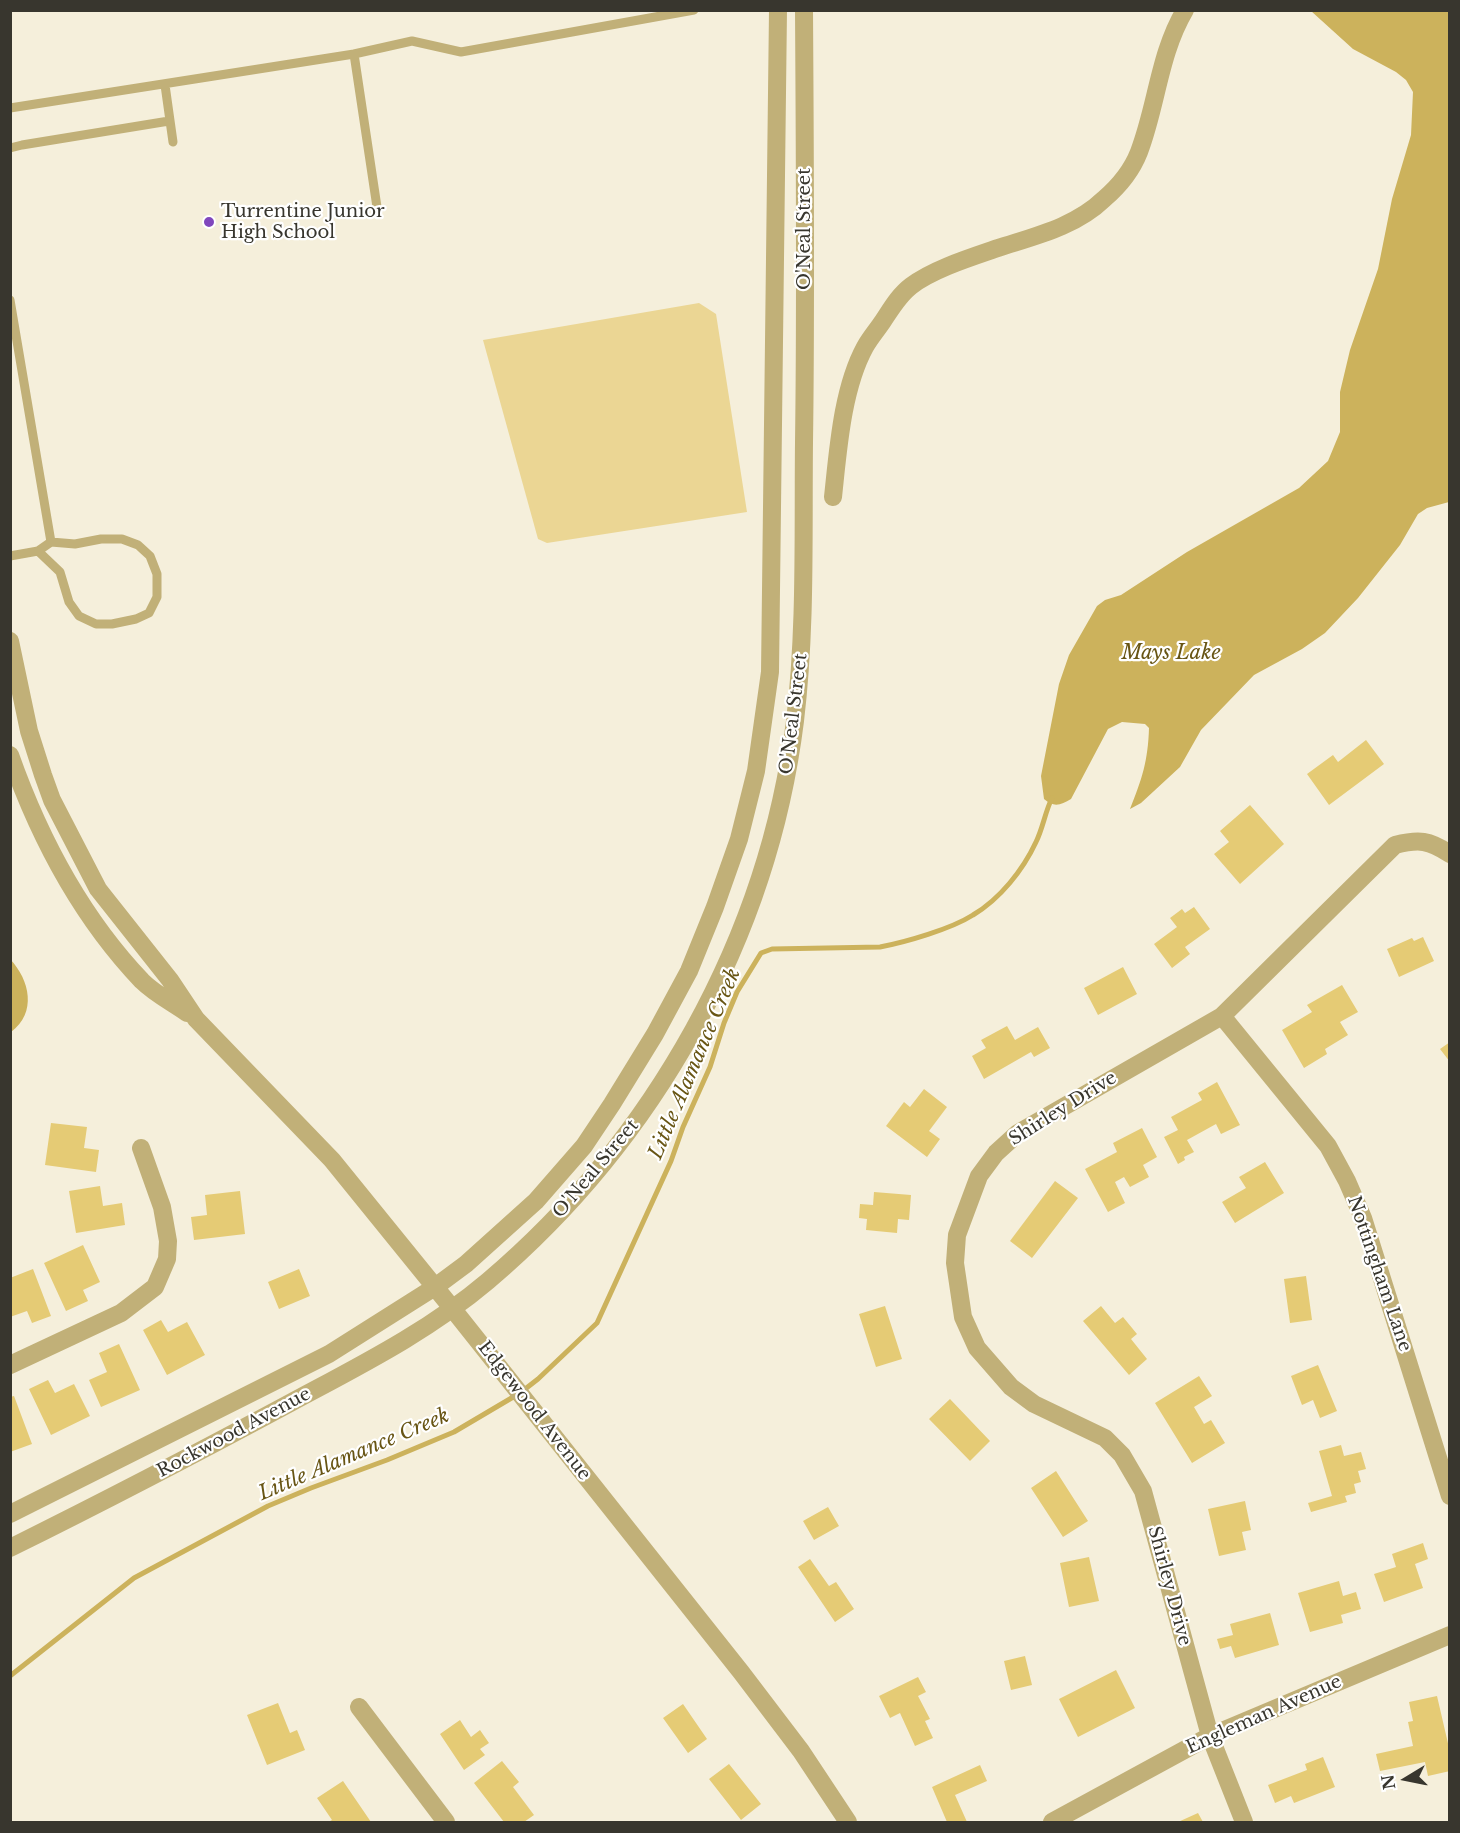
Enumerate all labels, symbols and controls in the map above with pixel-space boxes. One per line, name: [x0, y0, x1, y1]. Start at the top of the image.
street label: O'Neal Street: [794, 168, 816, 290]
place label: Turrentine Junior High School: [221, 201, 385, 244]
marker: Turrentine Junior High School: [202, 215, 216, 229]
water label: Mays Lake: [1121, 641, 1221, 665]
street label: O'Neal Street: [776, 652, 812, 776]
water label: Little Alamance Creek: [644, 965, 746, 1163]
street label: Shirley Drive: [1005, 1067, 1121, 1151]
street label: O'Neal Street: [549, 1115, 643, 1223]
street label: Nottingham Lane: [1342, 1193, 1416, 1355]
street label: Edgewood Avenue: [473, 1337, 595, 1485]
street label: Rockwood Avenue: [153, 1383, 315, 1483]
water label: Little Alamance Creek: [255, 1404, 453, 1506]
street label: Shirley Drive: [1143, 1524, 1195, 1648]
street label: Engleman Avenue: [1183, 1671, 1345, 1759]
north arrow: [1376, 1749, 1436, 1809]
text: N: [1377, 1773, 1399, 1791]

